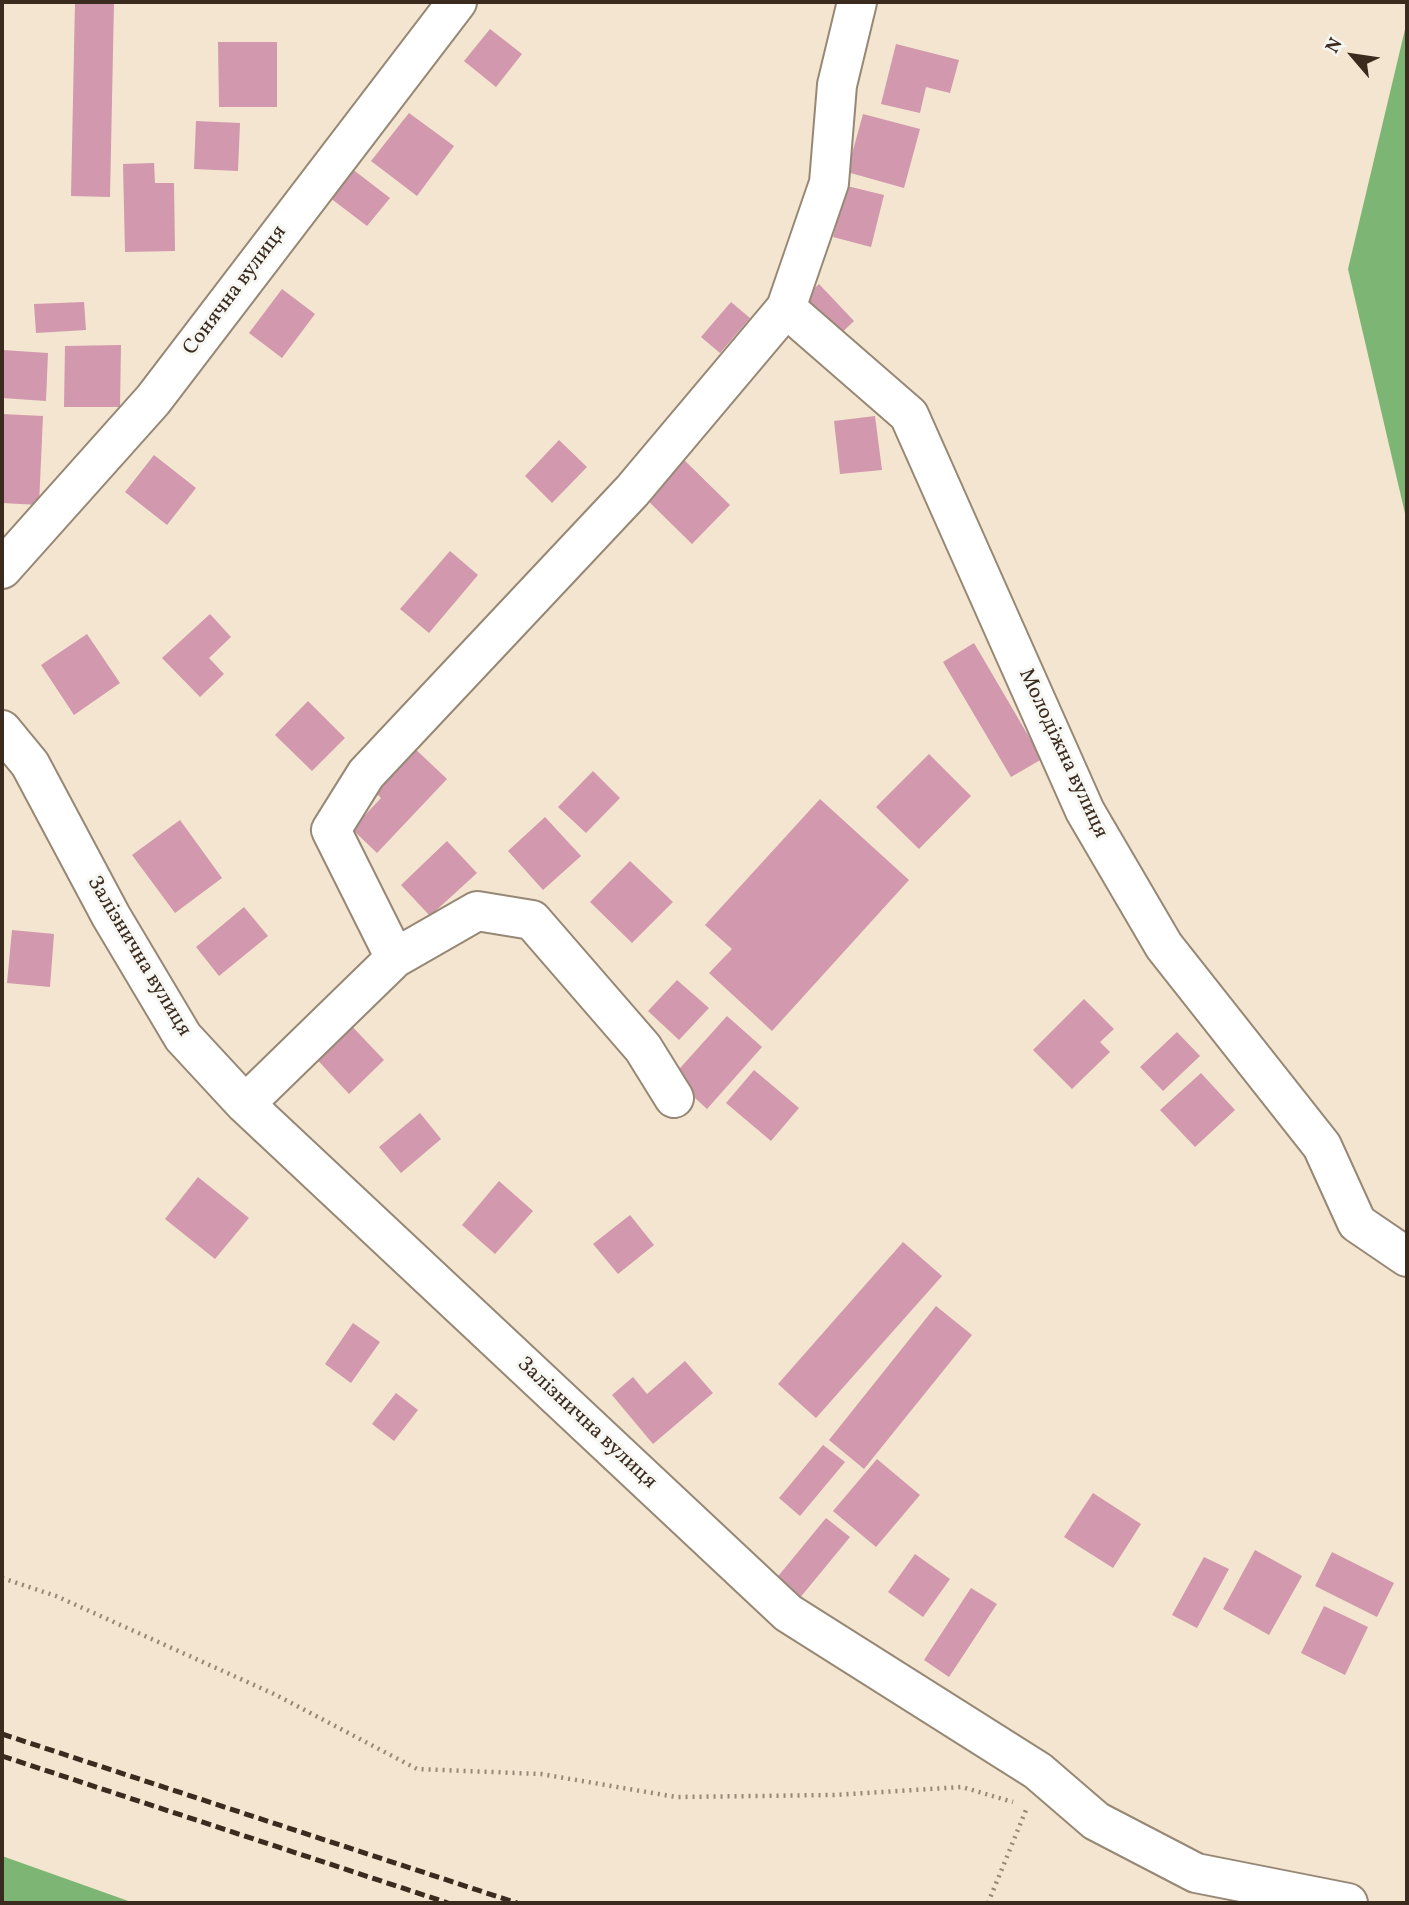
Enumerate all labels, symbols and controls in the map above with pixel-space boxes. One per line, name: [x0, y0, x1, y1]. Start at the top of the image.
north arrow: [1318, 21, 1388, 91]
text: N: [1320, 33, 1349, 58]
street label: Сонячна вулиця: [179, 221, 293, 361]
street label: Молодіжна вулиця: [1012, 665, 1112, 843]
street label: Залізнична вулиця: [80, 872, 196, 1042]
street label: Залізнична вулиця: [511, 1353, 661, 1495]

